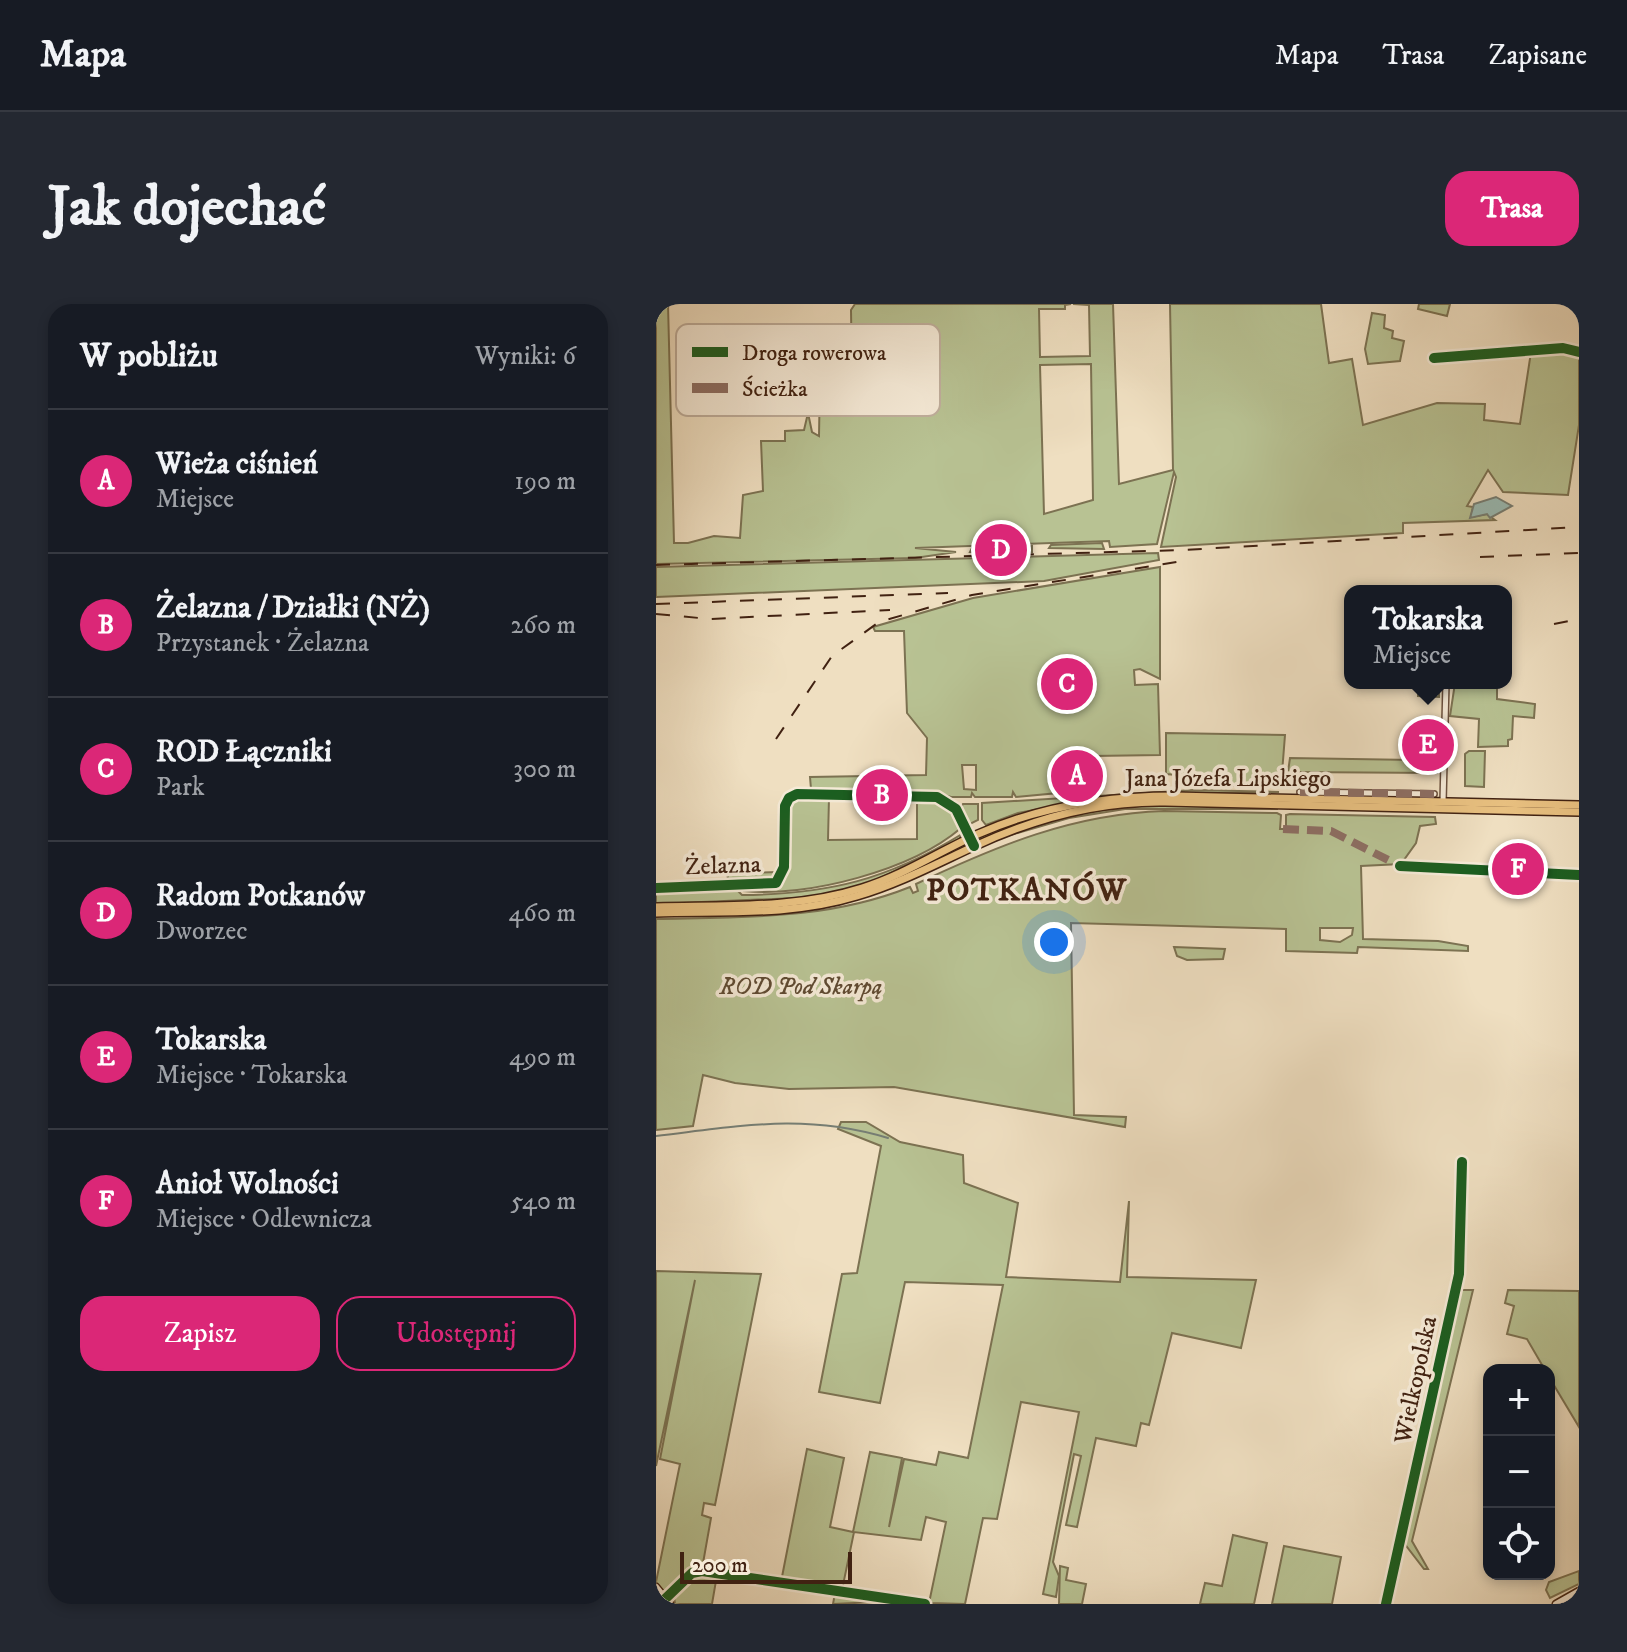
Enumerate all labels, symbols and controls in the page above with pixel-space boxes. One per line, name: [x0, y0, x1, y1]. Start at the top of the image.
text: Mapa: [40, 31, 126, 79]
text: Mapa: [1275, 38, 1339, 73]
text: Trasa: [1383, 38, 1444, 73]
text: Zapisane: [1488, 38, 1587, 73]
button: Trasa: [1445, 171, 1579, 246]
text: Jak dojechać: [48, 173, 326, 243]
legend: [676, 324, 940, 416]
text: W pobliżu: [80, 335, 218, 377]
text: Wyniki: 6: [475, 340, 576, 373]
text: Droga rowerowa: [742, 340, 887, 367]
text: Ścieżka: [742, 375, 808, 403]
text: Wieża ciśnień: [156, 446, 318, 483]
text: A: [98, 465, 114, 498]
text: 190 m: [514, 465, 576, 498]
text: Miejsce: [156, 483, 234, 516]
pin: D: [975, 520, 1027, 580]
popup: [1344, 585, 1512, 689]
text: Żelazna / Działki (NŻ): [156, 590, 430, 627]
text: Tokarska: [1373, 602, 1483, 639]
text: B: [98, 609, 114, 642]
text: 260 m: [511, 609, 576, 642]
text: Przystanek · Żelazna: [156, 627, 369, 660]
text: Miejsce: [1373, 639, 1451, 672]
pin: C: [1041, 654, 1093, 714]
pin: E: [1402, 715, 1454, 775]
text: ROD Łączniki: [156, 734, 332, 771]
pin: A: [1051, 746, 1103, 806]
text: C: [97, 753, 115, 786]
text: 300 m: [513, 753, 576, 786]
street label: Jana Józefa Lipskiego: [1123, 764, 1331, 794]
pin: B: [856, 765, 908, 825]
text: Park: [156, 771, 205, 804]
pin: F: [1492, 839, 1544, 899]
street label: Żelazna: [685, 849, 762, 882]
district label: POTKANÓW: [926, 870, 1128, 911]
text: Radom Potkanów: [156, 878, 365, 915]
text: D: [96, 897, 116, 930]
text: 460 m: [508, 897, 576, 930]
text: Dworzec: [156, 915, 247, 948]
your location: [1034, 922, 1074, 962]
park label: ROD Pod Skarpą: [719, 972, 883, 1002]
text: Tokarska: [156, 1022, 266, 1059]
text: E: [97, 1041, 115, 1074]
text: 490 m: [509, 1041, 576, 1074]
text: Miejsce · Tokarska: [156, 1059, 347, 1092]
text: Anioł Wolności: [156, 1166, 339, 1203]
text: F: [98, 1185, 114, 1218]
text: 540 m: [510, 1185, 576, 1218]
text: Miejsce · Odlewnicza: [156, 1203, 372, 1236]
button: Zapisz: [80, 1296, 320, 1371]
button: Udostępnij: [336, 1296, 576, 1371]
street label: Wielkopolska: [1388, 1313, 1444, 1447]
map controls: [1483, 1364, 1555, 1580]
button: +: [1483, 1364, 1555, 1436]
button: −: [1483, 1436, 1555, 1508]
button: locate: [1483, 1508, 1555, 1580]
scale bar: [680, 1548, 852, 1584]
text: 200 m: [692, 1552, 748, 1579]

